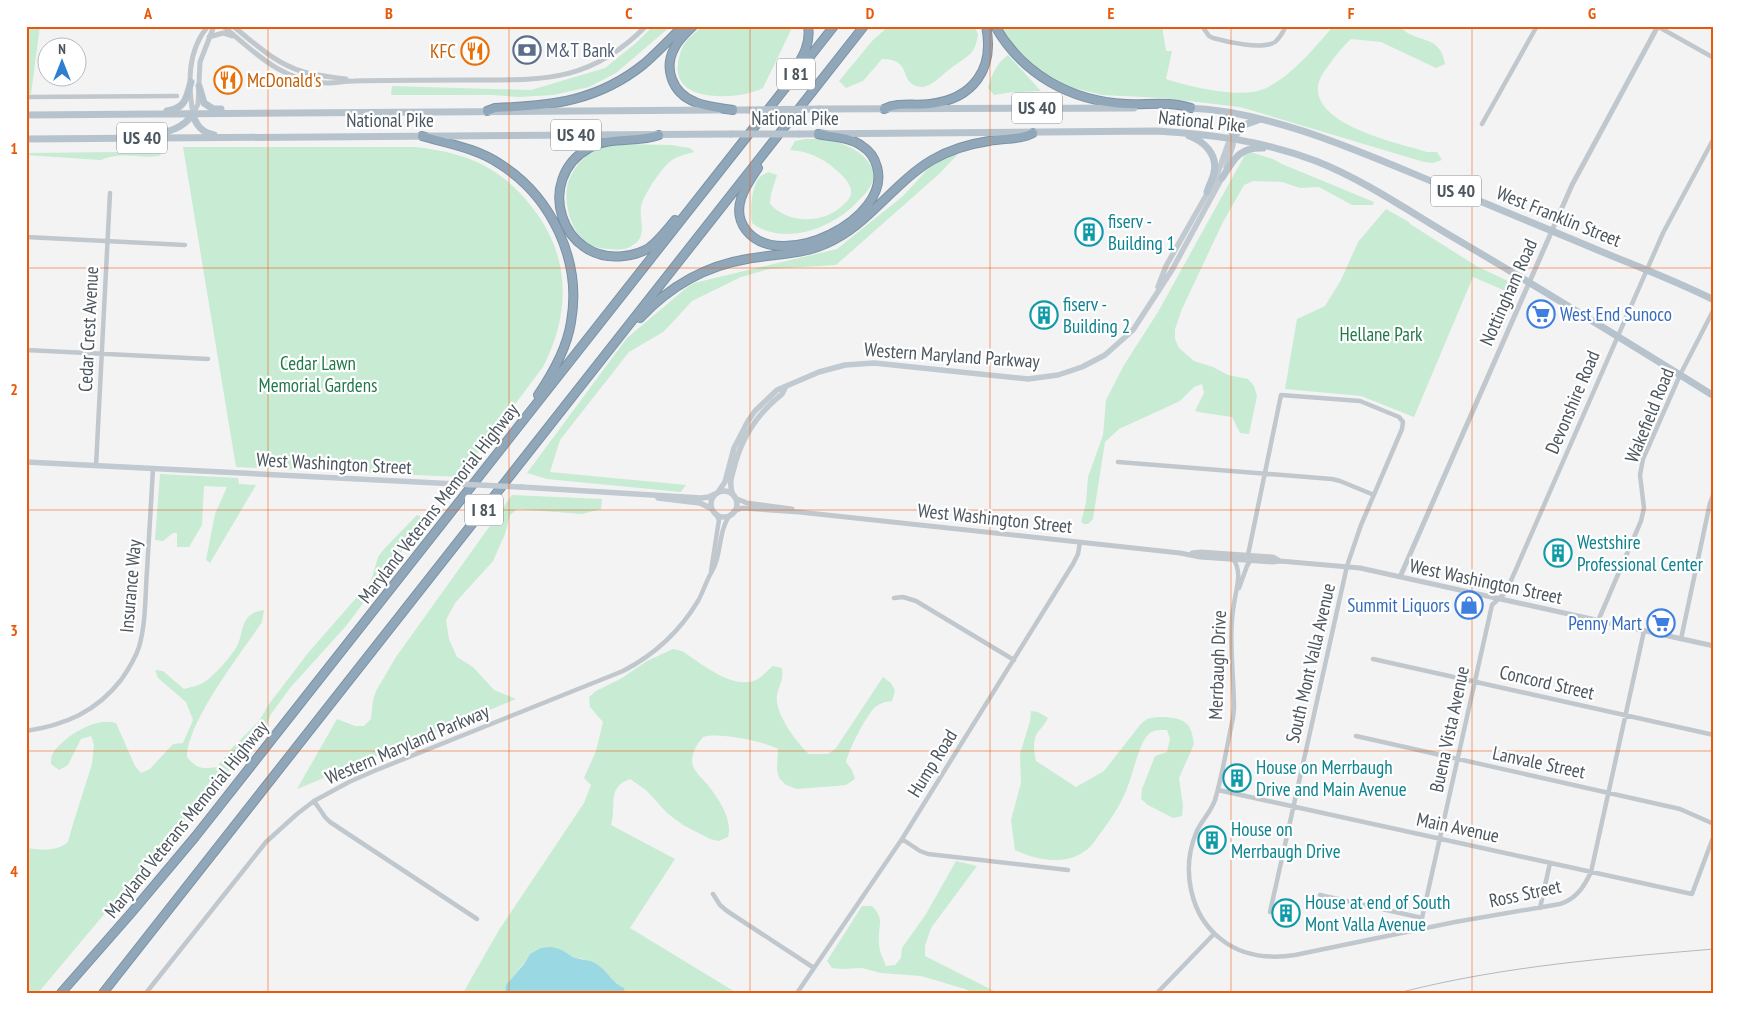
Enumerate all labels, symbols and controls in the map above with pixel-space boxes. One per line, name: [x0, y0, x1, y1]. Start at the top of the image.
text: A: [143, 3, 153, 23]
text: B: [385, 3, 393, 23]
text: C: [625, 3, 633, 23]
text: D: [866, 3, 875, 23]
text: E: [1108, 3, 1115, 23]
text: F: [1348, 3, 1355, 23]
text: G: [1588, 3, 1596, 23]
bank icon: M&T Bank: [512, 35, 542, 65]
restaurant icon: KFC: [460, 36, 490, 66]
north arrow: [38, 38, 88, 88]
place label: M&T Bank: [546, 38, 615, 62]
place label: KFC: [430, 39, 456, 63]
text: N: [58, 40, 66, 58]
road number: I 81: [777, 59, 815, 90]
restaurant icon: McDonald's: [213, 65, 243, 95]
place label: McDonald's: [247, 68, 322, 92]
road number: US 40: [1012, 92, 1062, 124]
street label: National Pike: [1157, 104, 1247, 138]
street label: National Pike: [751, 106, 839, 130]
street label: National Pike: [346, 108, 434, 132]
road number: US 40: [551, 120, 601, 150]
road number: US 40: [117, 122, 167, 154]
text: 1: [10, 138, 18, 158]
road number: US 40: [1431, 176, 1481, 207]
street label: West Franklin Street: [1493, 180, 1626, 252]
place label: fiserv - Building 1: [1108, 209, 1175, 255]
building icon: fiserv - Building 1: [1074, 217, 1104, 247]
street label: Nottingham Road: [1474, 235, 1542, 349]
street label: Cedar Crest Avenue: [73, 265, 103, 392]
place label: fiserv - Building 2: [1063, 292, 1130, 338]
supermarket icon: West End Sunoco: [1526, 299, 1556, 329]
building icon: fiserv - Building 2: [1029, 300, 1059, 330]
place label: West End Sunoco: [1560, 302, 1672, 326]
park label: Hellane Park: [1340, 322, 1423, 346]
street label: Western Maryland Parkway: [864, 337, 1041, 373]
street label: Devonshire Road: [1539, 347, 1605, 457]
park label: Cedar Lawn Memorial Gardens: [259, 351, 377, 397]
street label: Wakefield Road: [1619, 364, 1679, 466]
text: 2: [10, 379, 18, 399]
street label: Maryland Veterans Memorial Highway: [352, 398, 524, 608]
street label: West Washington Street: [256, 447, 413, 479]
road number: I 81: [465, 494, 503, 526]
street label: West Washington Street: [916, 498, 1074, 538]
place label: Westshire Professional Center: [1577, 530, 1704, 576]
street label: Insurance Way: [114, 538, 146, 634]
building icon: Westshire Professional Center: [1543, 538, 1573, 568]
street label: West Washington Street: [1407, 553, 1565, 609]
street label: South Mont Valla Avenue: [1280, 581, 1340, 745]
shop icon: Summit Liquors: [1454, 590, 1484, 620]
place label: Summit Liquors: [1347, 593, 1450, 617]
supermarket icon: Penny Mart: [1646, 608, 1676, 638]
street label: Merrbaugh Drive: [1203, 610, 1231, 720]
place label: Penny Mart: [1568, 611, 1643, 635]
text: 3: [10, 620, 18, 640]
street label: Concord Street: [1497, 659, 1597, 705]
street label: Buena Vista Avenue: [1424, 664, 1474, 794]
street label: Western Maryland Parkway: [321, 698, 493, 789]
street label: Maryland Veterans Memorial Highway: [99, 715, 274, 923]
street label: Hump Road: [902, 725, 962, 801]
street label: Lanvale Street: [1490, 740, 1588, 784]
place label: House on Merrbaugh Drive and Main Avenue: [1256, 755, 1407, 801]
building icon: House on Merrbaugh Drive and Main Avenue: [1222, 763, 1252, 793]
street label: Main Avenue: [1415, 807, 1502, 847]
place label: House on Merrbaugh Drive: [1231, 817, 1341, 863]
building icon: House on Merrbaugh Drive: [1197, 825, 1227, 855]
text: 4: [10, 861, 18, 881]
street label: Ross Street: [1487, 874, 1564, 912]
place label: House at end of South Mont Valla Avenue: [1305, 890, 1450, 936]
building icon: House at end of South Mont Valla Avenue: [1271, 898, 1301, 928]

